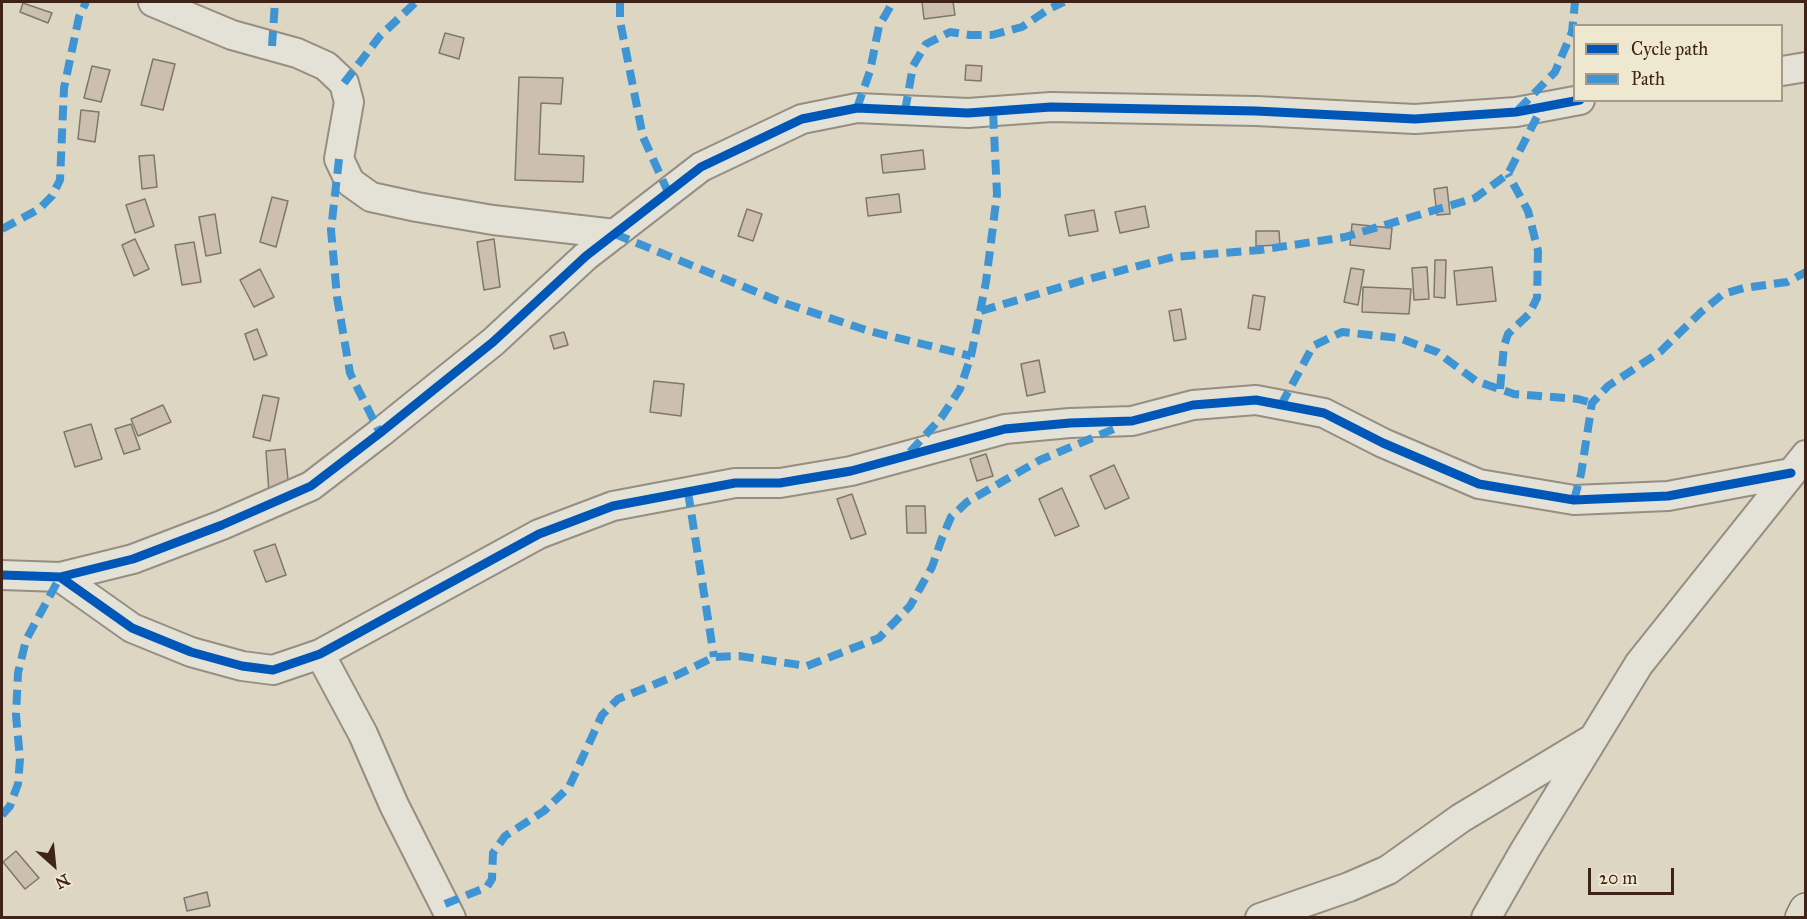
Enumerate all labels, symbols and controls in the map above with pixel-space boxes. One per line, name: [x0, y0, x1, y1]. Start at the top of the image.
legend: [1573, 24, 1783, 102]
text: Cycle path: [1631, 38, 1708, 60]
text: Path: [1631, 68, 1665, 90]
north arrow: [24, 835, 84, 895]
scale bar: [1591, 856, 1676, 894]
text: 20 m: [1599, 867, 1637, 889]
text: N: [52, 870, 73, 893]

